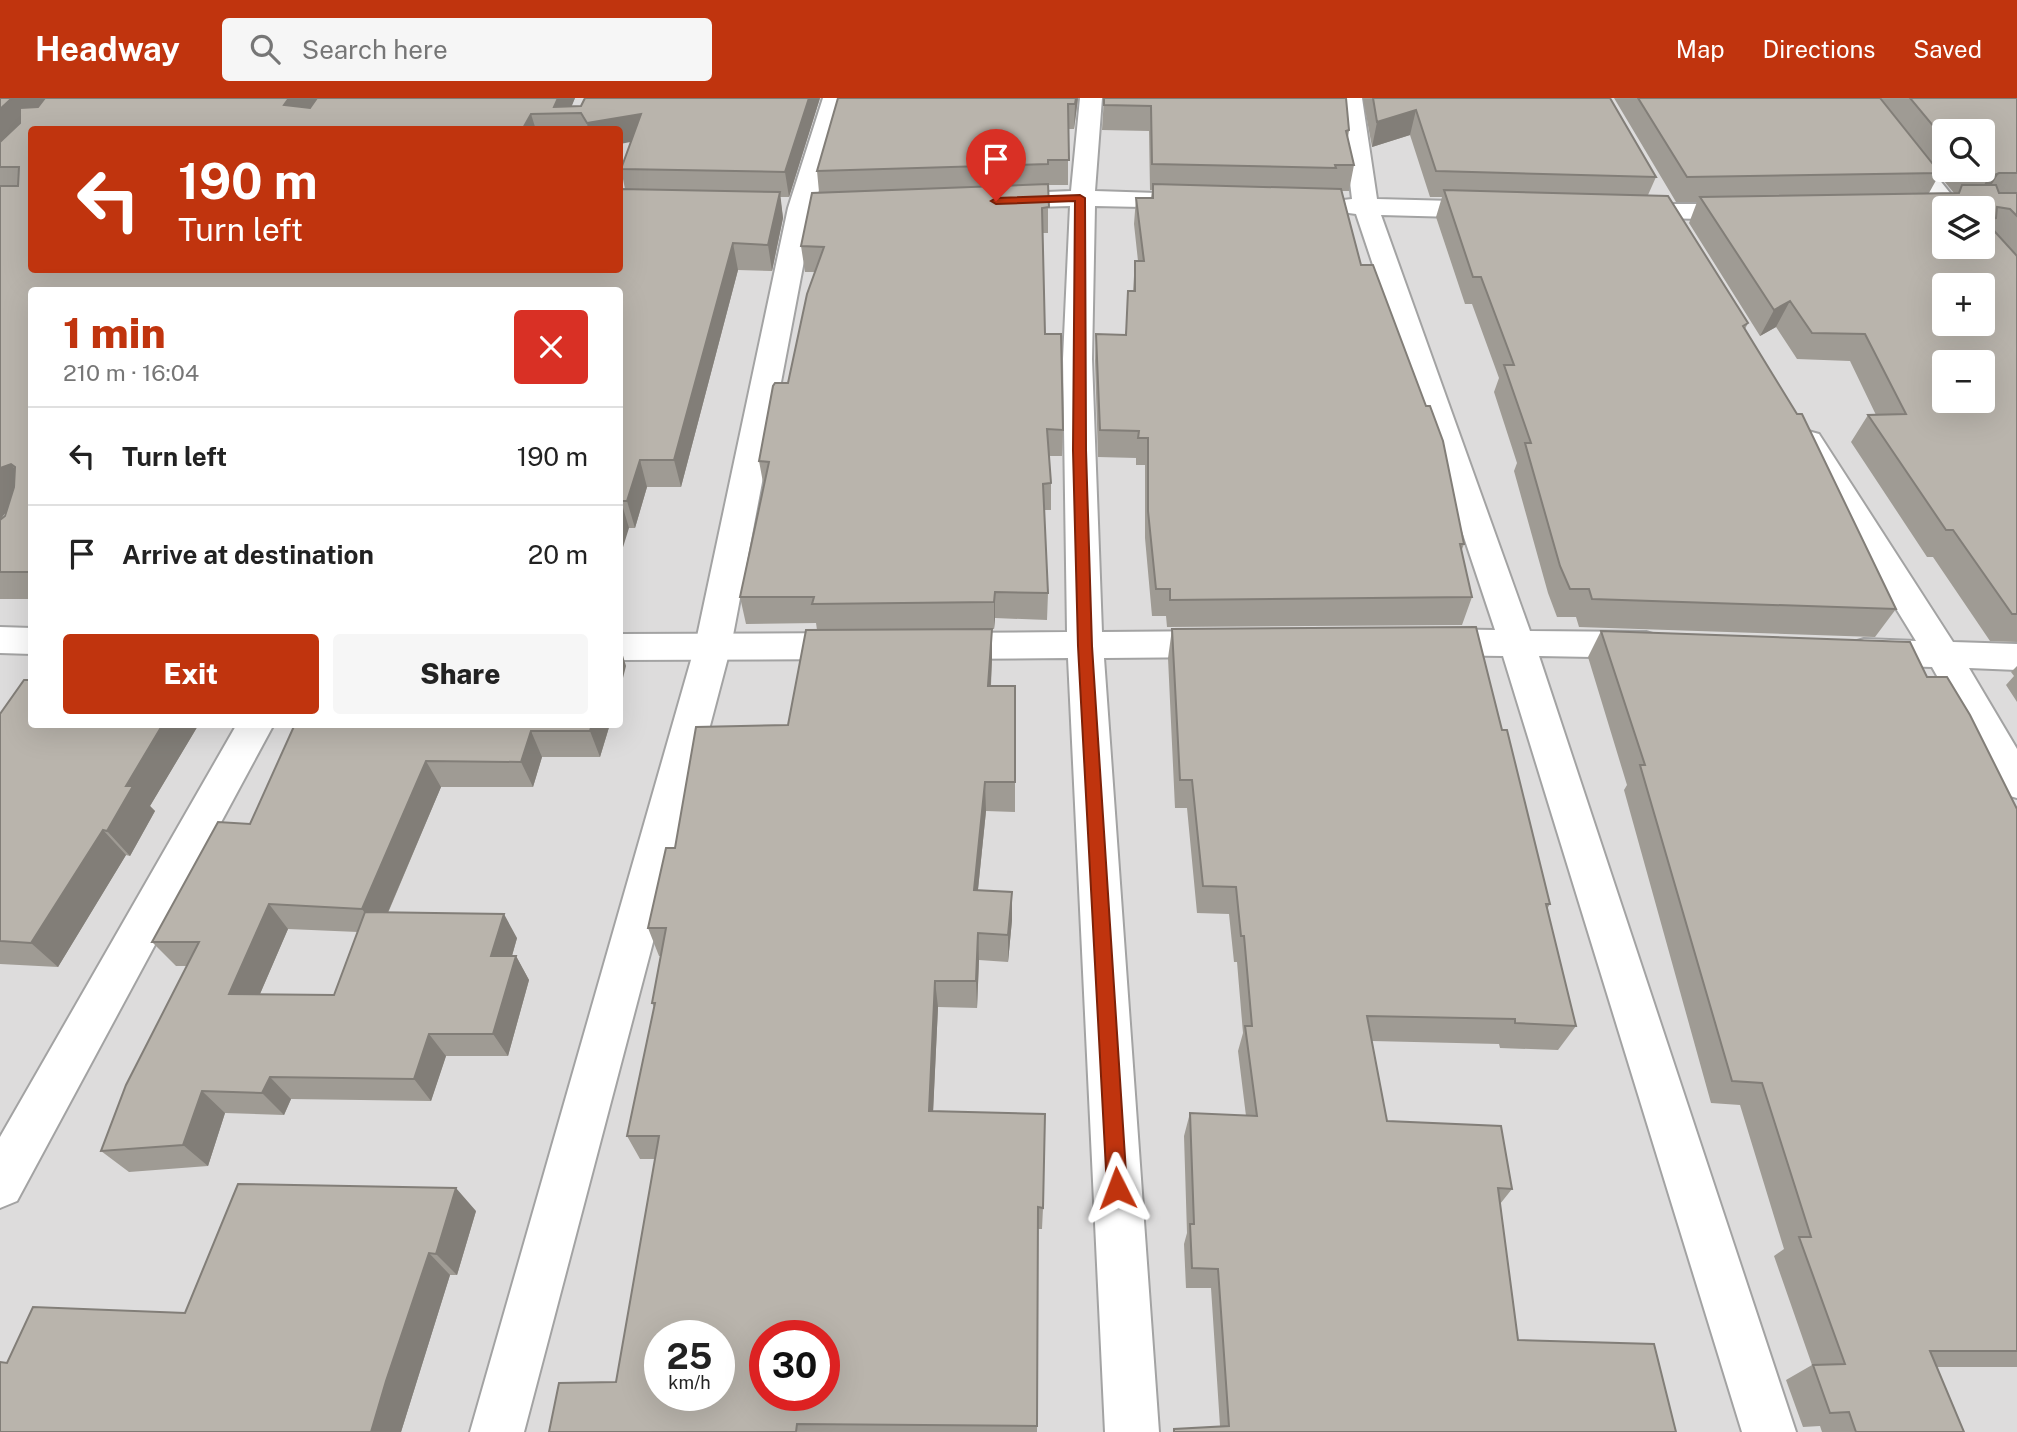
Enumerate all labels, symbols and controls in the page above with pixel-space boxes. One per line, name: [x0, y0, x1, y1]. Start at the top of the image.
search box: [222, 18, 712, 81]
text: Headway: [35, 30, 180, 68]
icon: search: [246, 30, 284, 68]
text: Search here: [302, 34, 448, 65]
text: Map: [1676, 35, 1725, 63]
text: Directions: [1763, 35, 1875, 63]
text: Saved: [1913, 35, 1982, 63]
map controls: [1932, 119, 1995, 413]
button: search: [1932, 119, 1995, 182]
pin: [966, 129, 1026, 201]
icon: arrive: [977, 140, 1015, 178]
text: 190 m: [178, 152, 318, 210]
icon: left: [63, 154, 154, 245]
button: layers: [1932, 196, 1995, 259]
text: Turn left: [178, 211, 303, 248]
button: +: [1932, 273, 1995, 336]
text: 1 min: [63, 308, 166, 357]
button: close: [514, 310, 588, 384]
button: −: [1932, 350, 1995, 413]
text: 210 m · 16:04: [63, 359, 199, 386]
icon: left: [63, 437, 101, 475]
text: Turn left: [122, 441, 227, 472]
text: 190 m: [517, 441, 588, 472]
icon: arrive: [63, 535, 101, 573]
text: Arrive at destination: [122, 539, 374, 570]
text: 20 m: [528, 539, 588, 570]
button: Exit: [63, 634, 319, 714]
button: Share: [333, 634, 588, 714]
position arrow: [1080, 1151, 1154, 1225]
speed limit sign: 30: [749, 1320, 840, 1411]
text: 25: [667, 1336, 712, 1377]
text: km/h: [668, 1372, 711, 1393]

